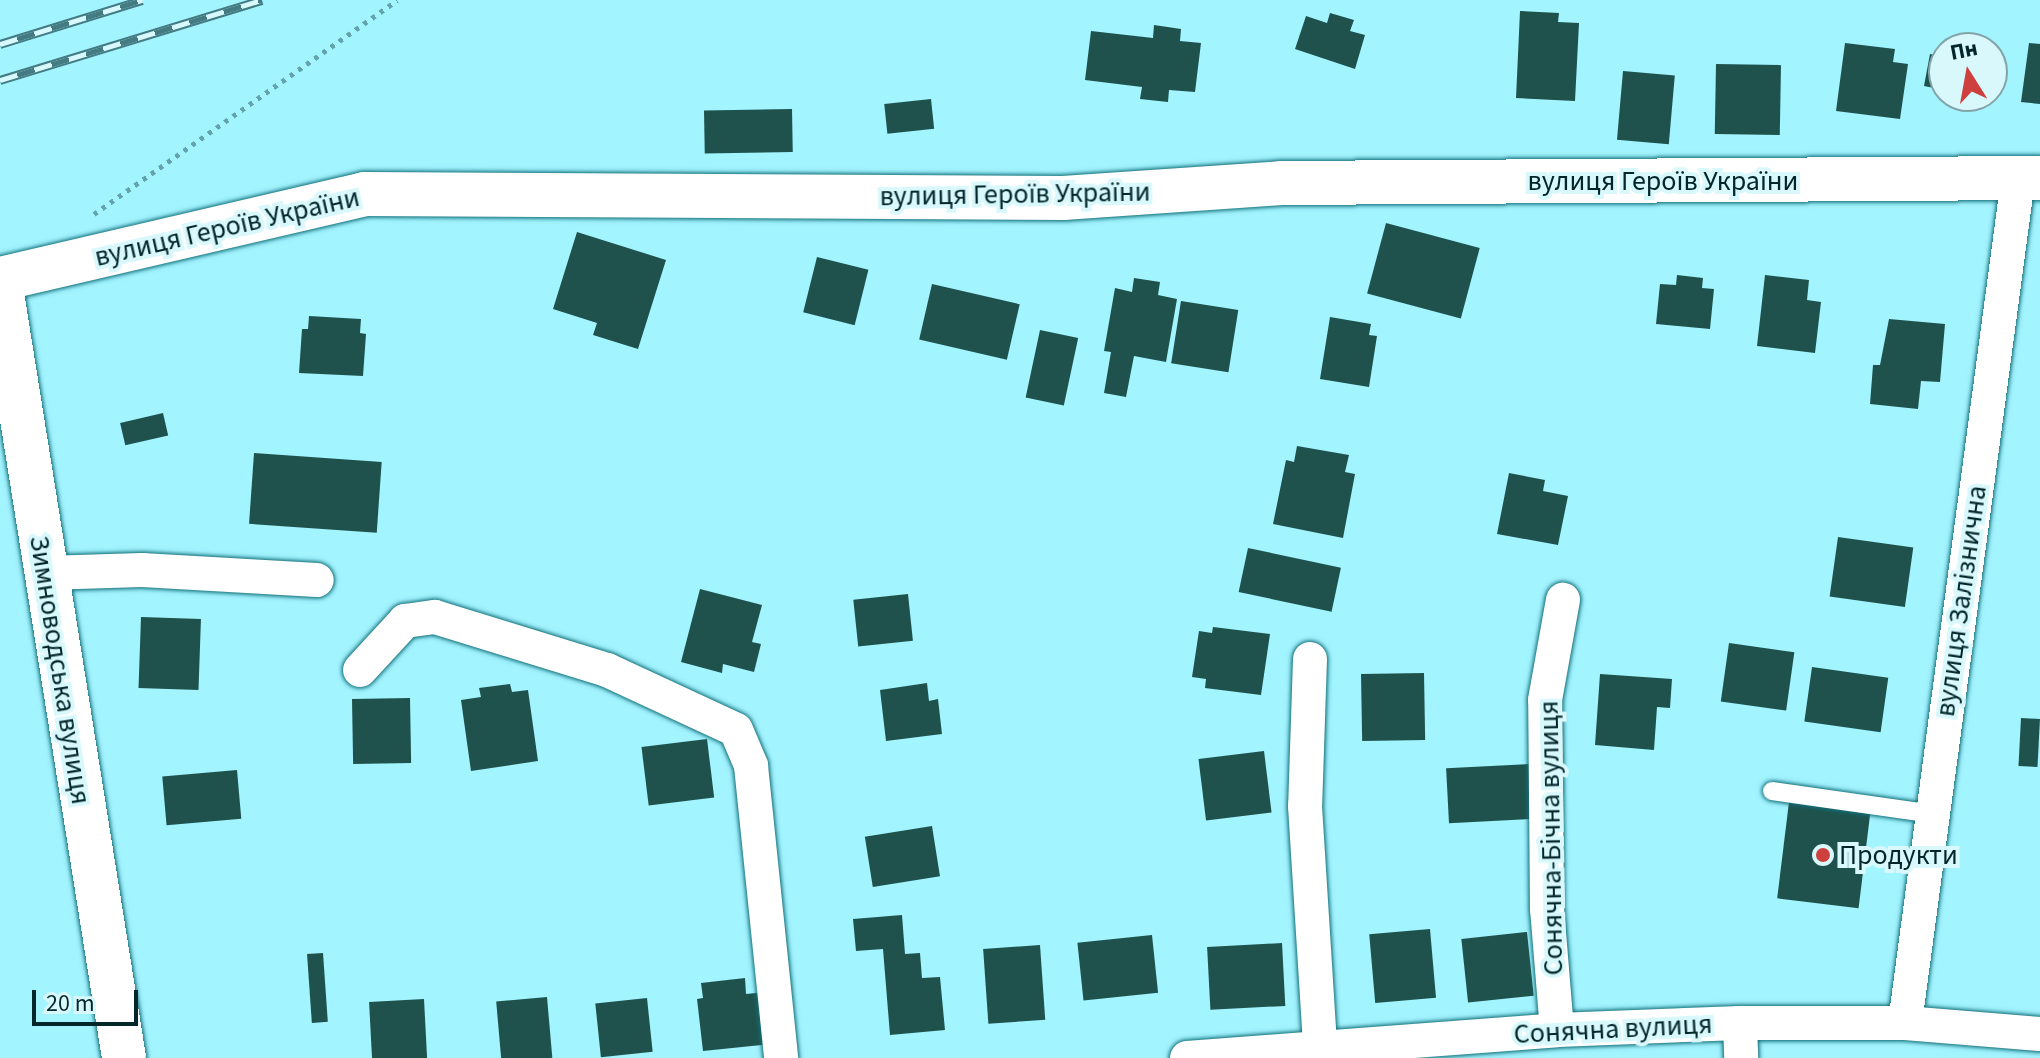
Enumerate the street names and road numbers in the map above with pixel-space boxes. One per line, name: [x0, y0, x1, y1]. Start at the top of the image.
street label: вулиця Героїв України: [1528, 164, 1798, 198]
street label: вулиця Героїв України: [879, 175, 1151, 213]
street label: вулиця Героїв України: [91, 180, 363, 274]
street label: вулиця Залізнична: [1928, 483, 1994, 719]
street label: Зимноводська вулиця: [22, 533, 98, 807]
street label: Сонячна-Бічна вулиця: [1532, 700, 1570, 976]
street label: Сонячна вулиця: [1513, 1007, 1713, 1051]

